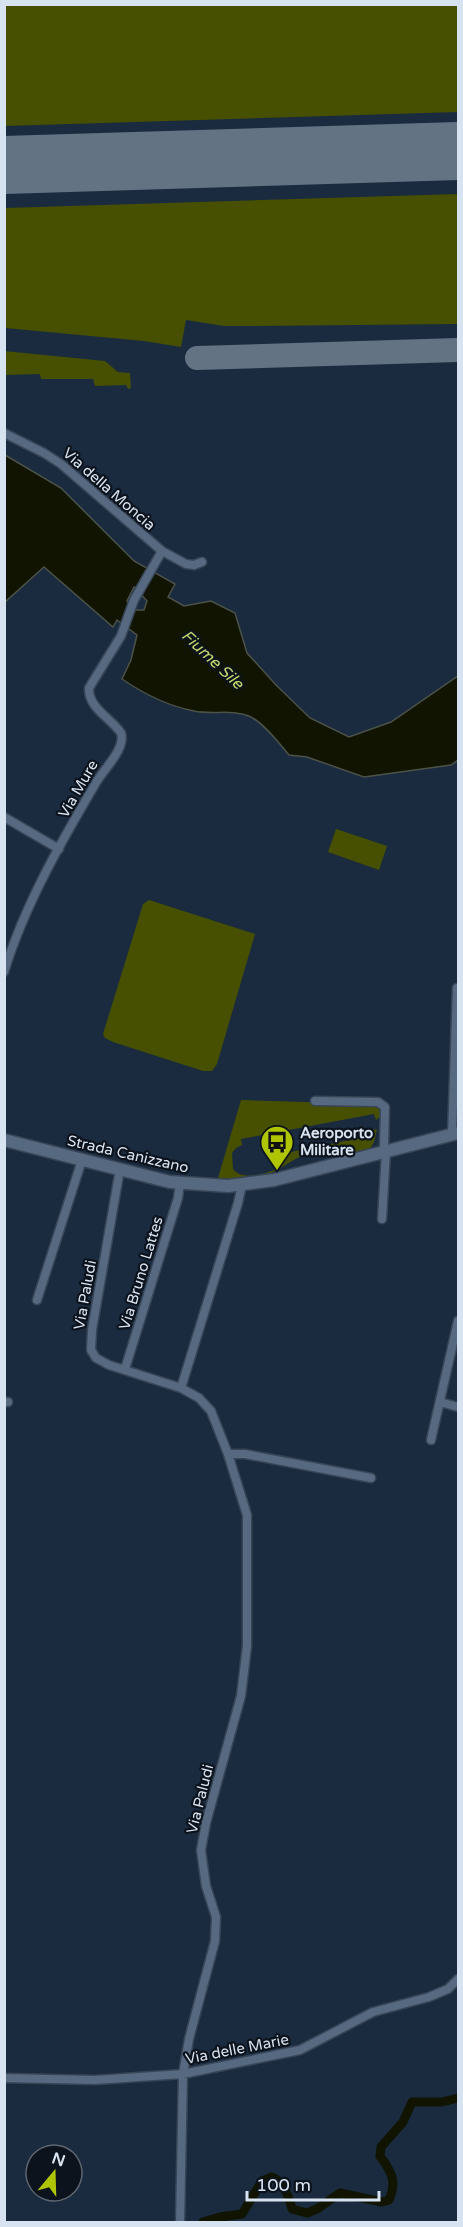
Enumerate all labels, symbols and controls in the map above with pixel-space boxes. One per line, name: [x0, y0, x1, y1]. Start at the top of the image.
street label: Via della Moncia: [59, 444, 159, 534]
water label: Fiume Sile: [177, 626, 248, 694]
street label: Via Mure: [54, 757, 102, 821]
bus stop icon: Aeroporto Militare: [259, 1124, 295, 1171]
place label: Aeroporto Militare: [300, 1124, 373, 1159]
street label: Strada Canizzano: [66, 1131, 190, 1177]
street label: Via Bruno Lattes: [115, 1214, 167, 1332]
street label: Via Paludi: [70, 1259, 100, 1331]
street label: Via Paludi: [183, 1763, 217, 1835]
street label: Via delle Marie: [184, 2030, 290, 2068]
north arrow: [24, 2143, 84, 2203]
text: N: [49, 2148, 68, 2171]
scale bar: [247, 2164, 379, 2202]
text: 100 m: [256, 2174, 311, 2196]

